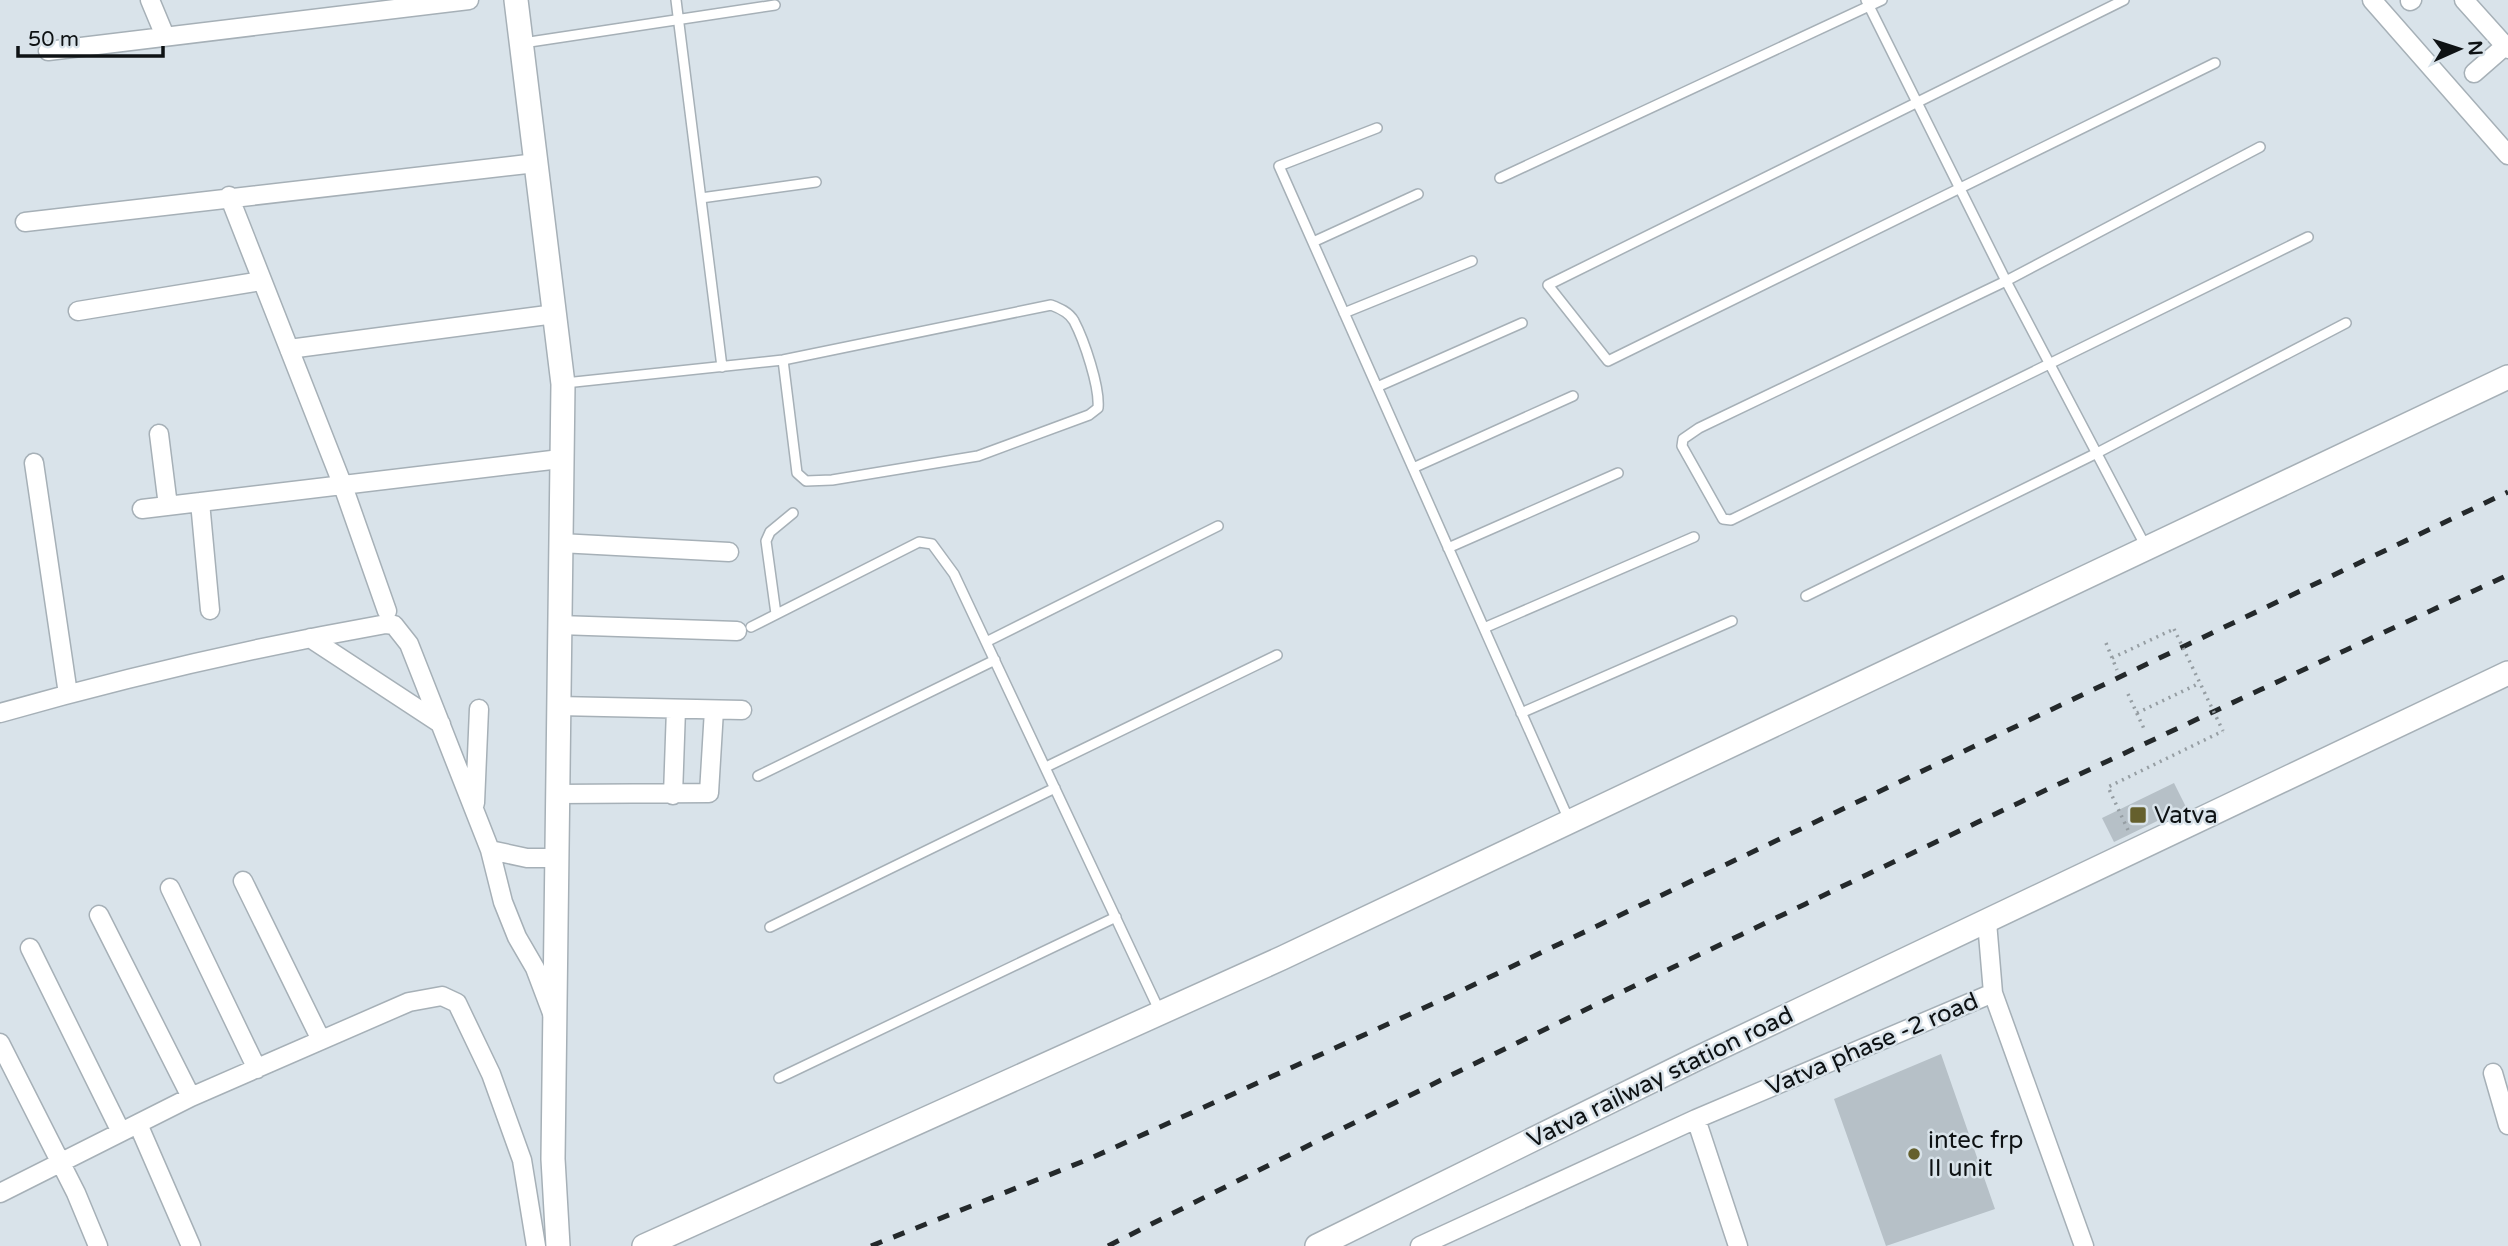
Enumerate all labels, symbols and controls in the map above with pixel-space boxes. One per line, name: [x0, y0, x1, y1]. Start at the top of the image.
scale bar: [18, 14, 163, 58]
north arrow: [2424, 14, 2494, 84]
text: 50 m: [28, 27, 79, 52]
text: N: [2464, 40, 2486, 56]
place label: Vatva: [2154, 801, 2218, 830]
marker: Vatva: [2128, 805, 2148, 825]
street label: Vatva phase -2 road: [1762, 987, 1983, 1102]
street label: Vatva railway station road: [1523, 1000, 1798, 1155]
place label: intec frp II unit: [1928, 1126, 2023, 1183]
marker: intec frp II unit: [1906, 1146, 1922, 1162]

